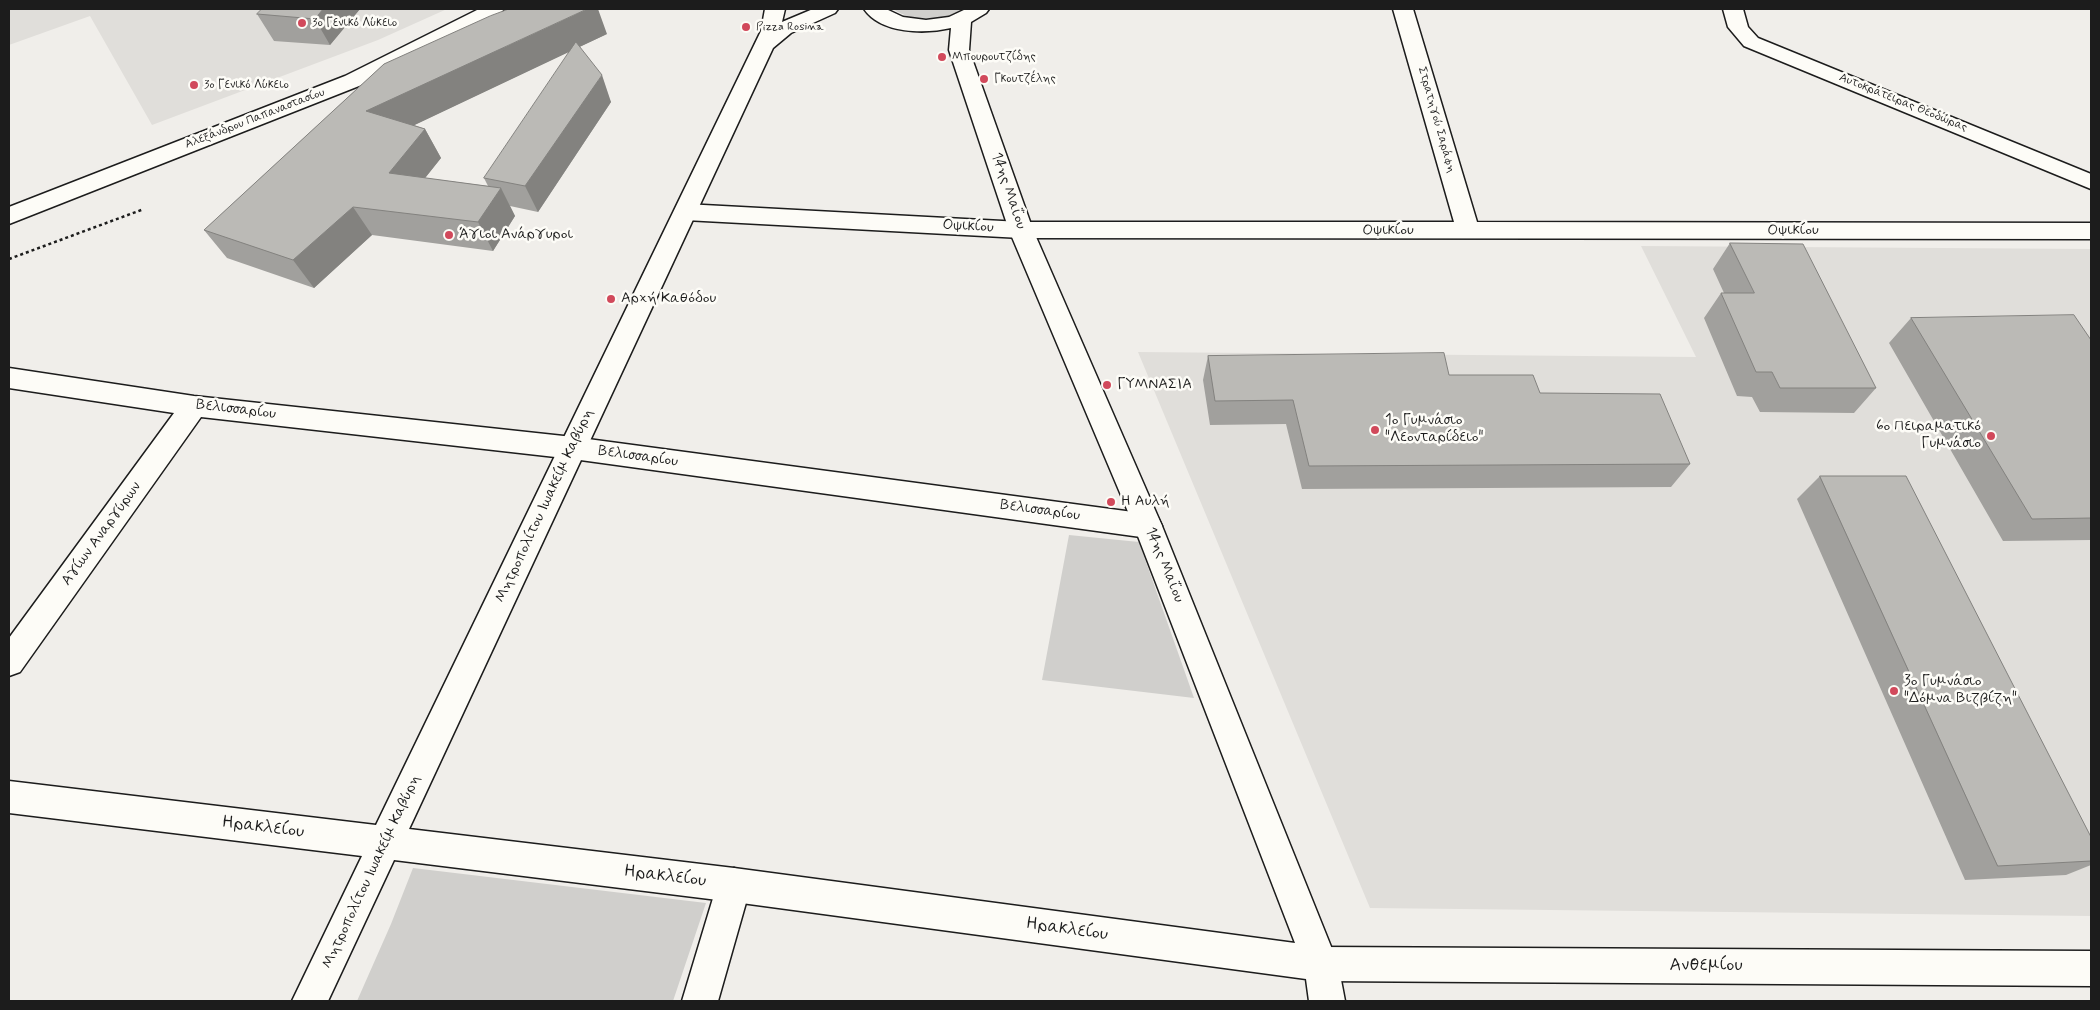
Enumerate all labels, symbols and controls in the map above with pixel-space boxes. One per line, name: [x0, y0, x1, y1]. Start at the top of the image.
place label: 3ο Γενικό Λύκειο: [312, 16, 397, 30]
marker: 3ο Γενικό Λύκειο: [296, 17, 308, 29]
place label: Pizza Rosina: [756, 20, 824, 34]
marker: Pizza Rosina: [740, 21, 752, 33]
place label: Μπουρουτζίδης: [952, 50, 1036, 64]
marker: Μπουρουτζίδης: [936, 51, 948, 63]
street label: Στρατηγού Σαράφη: [1414, 65, 1458, 175]
street label: Αυτοκράτειρας Θεοδώρας: [1837, 71, 1969, 135]
place label: Γκουτζέλης: [994, 72, 1056, 86]
marker: Γκουτζέλης: [978, 73, 990, 85]
place label: 3o Γενικό Λύκειο: [204, 78, 289, 92]
marker: 3o Γενικό Λύκειο: [188, 79, 200, 91]
street label: Αλεξάνδρου Παπαναστασίου: [183, 86, 327, 152]
street label: 14ης Μαΐου: [986, 150, 1030, 232]
street label: Οψικίου: [942, 217, 994, 237]
street label: Οψικίου: [1362, 222, 1414, 240]
street label: Οψικίου: [1767, 222, 1819, 240]
place label: Άγιοι Ανάργυροι: [459, 226, 573, 244]
marker: Άγιοι Ανάργυροι: [443, 229, 455, 241]
place label: Αρχή Καθόδου: [621, 290, 716, 308]
marker: Αρχή Καθόδου: [605, 293, 617, 305]
place label: ΓΥΜΝΑΣΙΑ: [1117, 376, 1192, 394]
marker: ΓΥΜΝΑΣΙΑ: [1101, 379, 1113, 391]
street label: Βελισσαρίου: [195, 396, 277, 424]
street label: Μητροπολίτου Ιωακείμ Καβύρη: [492, 406, 598, 606]
place label: 1ο Γυμνάσιο "Λεονταρίδειο": [1385, 412, 1483, 447]
place label: 6ο Πειραματικό Γυμνάσιο: [1876, 418, 1981, 453]
marker: 1ο Γυμνάσιο "Λεονταρίδειο": [1369, 424, 1381, 436]
marker: 6ο Πειραματικό Γυμνάσιο: [1985, 430, 1997, 442]
street label: Βελισσαρίου: [597, 442, 679, 472]
street label: Αγίων Αναργύρων: [58, 479, 146, 589]
place label: Η Αυλή: [1121, 493, 1170, 511]
street label: Βελισσαρίου: [999, 496, 1081, 526]
marker: Η Αυλή: [1105, 496, 1117, 508]
street label: 14ης Μαΐου: [1141, 525, 1187, 605]
place label: 3ο Γυμνάσιο "Δόμνα Βιζβίζη": [1904, 673, 2017, 708]
marker: 3ο Γυμνάσιο "Δόμνα Βιζβίζη": [1888, 685, 1900, 697]
street label: Μητροπολίτου Ιωακείμ Καβύρη: [319, 772, 425, 972]
street label: Ηρακλείου: [221, 812, 305, 844]
street label: Ηρακλείου: [623, 861, 707, 893]
street label: Ηρακλείου: [1025, 914, 1109, 946]
street label: Ανθεμίου: [1669, 955, 1743, 977]

